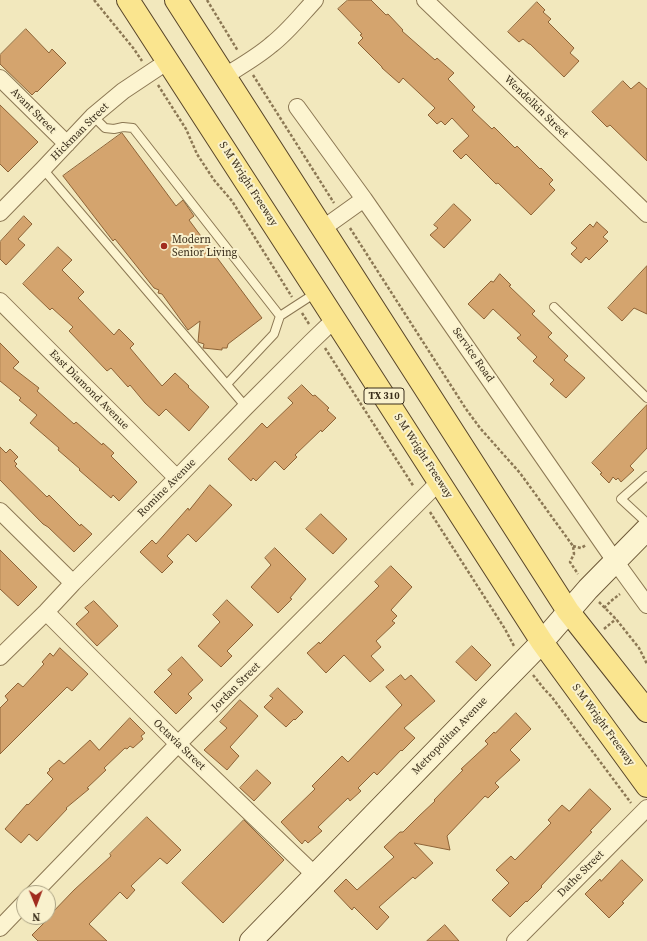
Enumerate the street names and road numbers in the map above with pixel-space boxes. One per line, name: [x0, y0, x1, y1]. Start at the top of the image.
street label: Wendelkin Street: [501, 73, 571, 141]
street label: Avant Street: [8, 86, 58, 136]
street label: Hickman Street: [48, 100, 112, 164]
street label: S M Wright Freeway: [216, 139, 280, 229]
street label: Service Road: [449, 325, 497, 385]
street label: East Diamond Avenue: [46, 347, 132, 433]
road number: TX 310: [364, 388, 404, 404]
street label: S M Wright Freeway: [391, 411, 455, 501]
street label: Romine Avenue: [135, 456, 199, 520]
street label: Jordan Street: [209, 660, 263, 714]
street label: S M Wright Freeway: [569, 681, 637, 769]
street label: Metropolitan Avenue: [410, 694, 490, 778]
street label: Octavia Street: [150, 717, 208, 773]
street label: Dathe Street: [555, 848, 607, 900]

